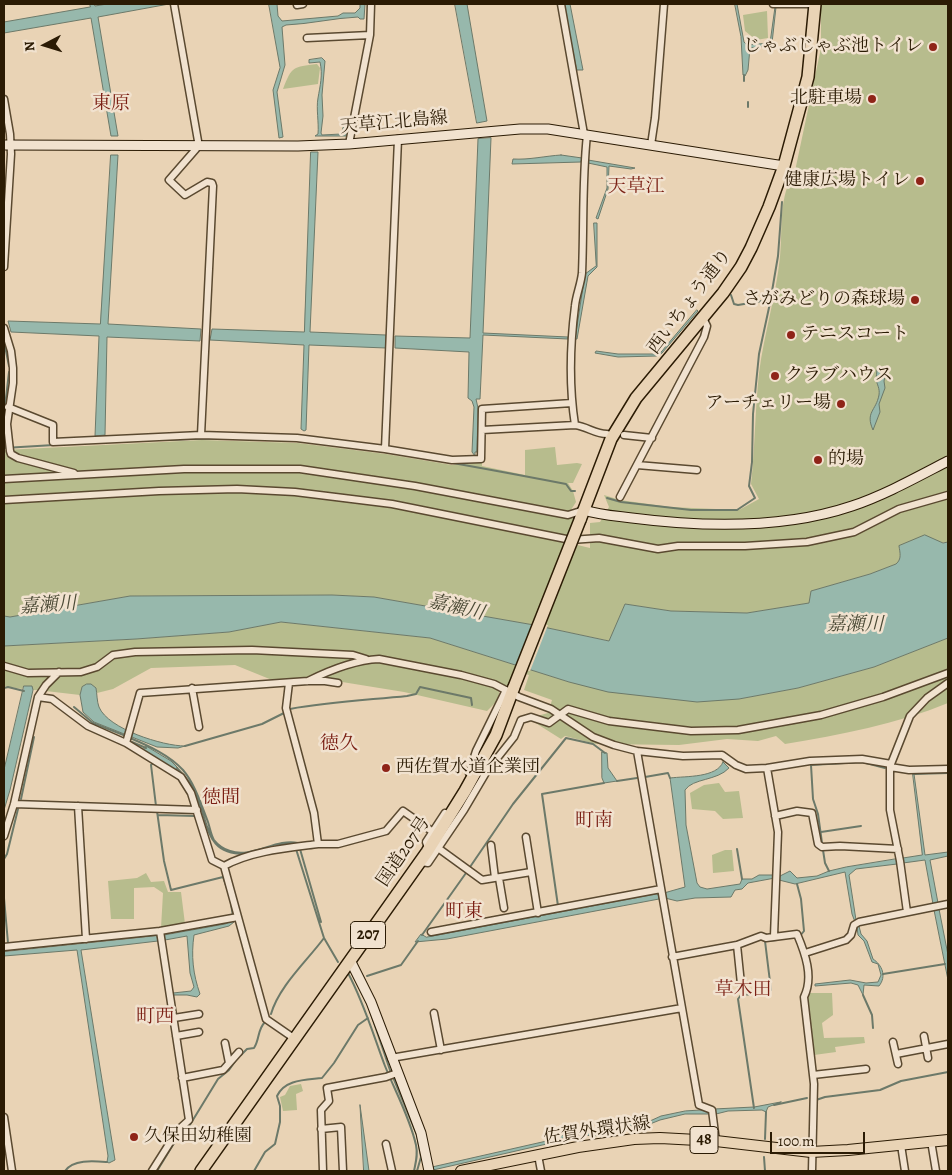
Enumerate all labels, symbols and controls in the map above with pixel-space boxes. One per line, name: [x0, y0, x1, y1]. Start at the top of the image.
north arrow: [20, 20, 70, 70]
place label: じゃぶじゃぶ池トイレ: [743, 36, 923, 58]
text: N: [20, 40, 39, 52]
marker: じゃぶじゃぶ池トイレ: [927, 41, 939, 53]
place label: 北駐車場: [790, 88, 862, 110]
district label: 東原: [92, 93, 130, 115]
marker: 北駐車場: [866, 93, 878, 105]
street label: 天草江北島線: [339, 108, 449, 138]
place label: 健康広場トイレ: [784, 170, 910, 192]
marker: 健康広場トイレ: [914, 175, 926, 187]
district label: 天草江: [608, 176, 664, 198]
street label: 西いちょう通り: [643, 245, 737, 359]
place label: さがみどりの森球場: [743, 289, 905, 311]
marker: さがみどりの森球場: [909, 294, 921, 306]
place label: テニスコート: [801, 324, 909, 346]
marker: テニスコート: [785, 329, 797, 341]
place label: クラブハウス: [785, 365, 893, 387]
marker: クラブハウス: [769, 370, 781, 382]
place label: アーチェリー場: [706, 393, 831, 415]
marker: アーチェリー場: [835, 398, 847, 410]
place label: 的場: [828, 449, 864, 471]
marker: 的場: [812, 454, 824, 466]
water label: 嘉瀬川: [426, 590, 486, 626]
water label: 嘉瀬川: [19, 593, 77, 619]
water label: 嘉瀬川: [827, 614, 883, 636]
district label: 徳久: [320, 733, 358, 755]
place label: 西佐賀水道企業団: [396, 757, 540, 779]
marker: 西佐賀水道企業団: [380, 762, 392, 774]
district label: 徳間: [202, 787, 240, 809]
district label: 町南: [575, 810, 613, 832]
street label: 国道207号: [373, 813, 435, 891]
district label: 町東: [445, 901, 483, 923]
road number: 207: [350, 922, 386, 948]
district label: 草木田: [715, 979, 771, 1001]
district label: 町西: [136, 1006, 174, 1028]
street label: 佐賀外環状線: [542, 1113, 652, 1149]
scale bar: [772, 1122, 867, 1154]
place label: 久保田幼稚園: [144, 1126, 252, 1148]
road number: 48: [690, 1126, 718, 1154]
marker: 久保田幼稚園: [128, 1131, 140, 1143]
text: 100 m: [778, 1131, 815, 1151]

